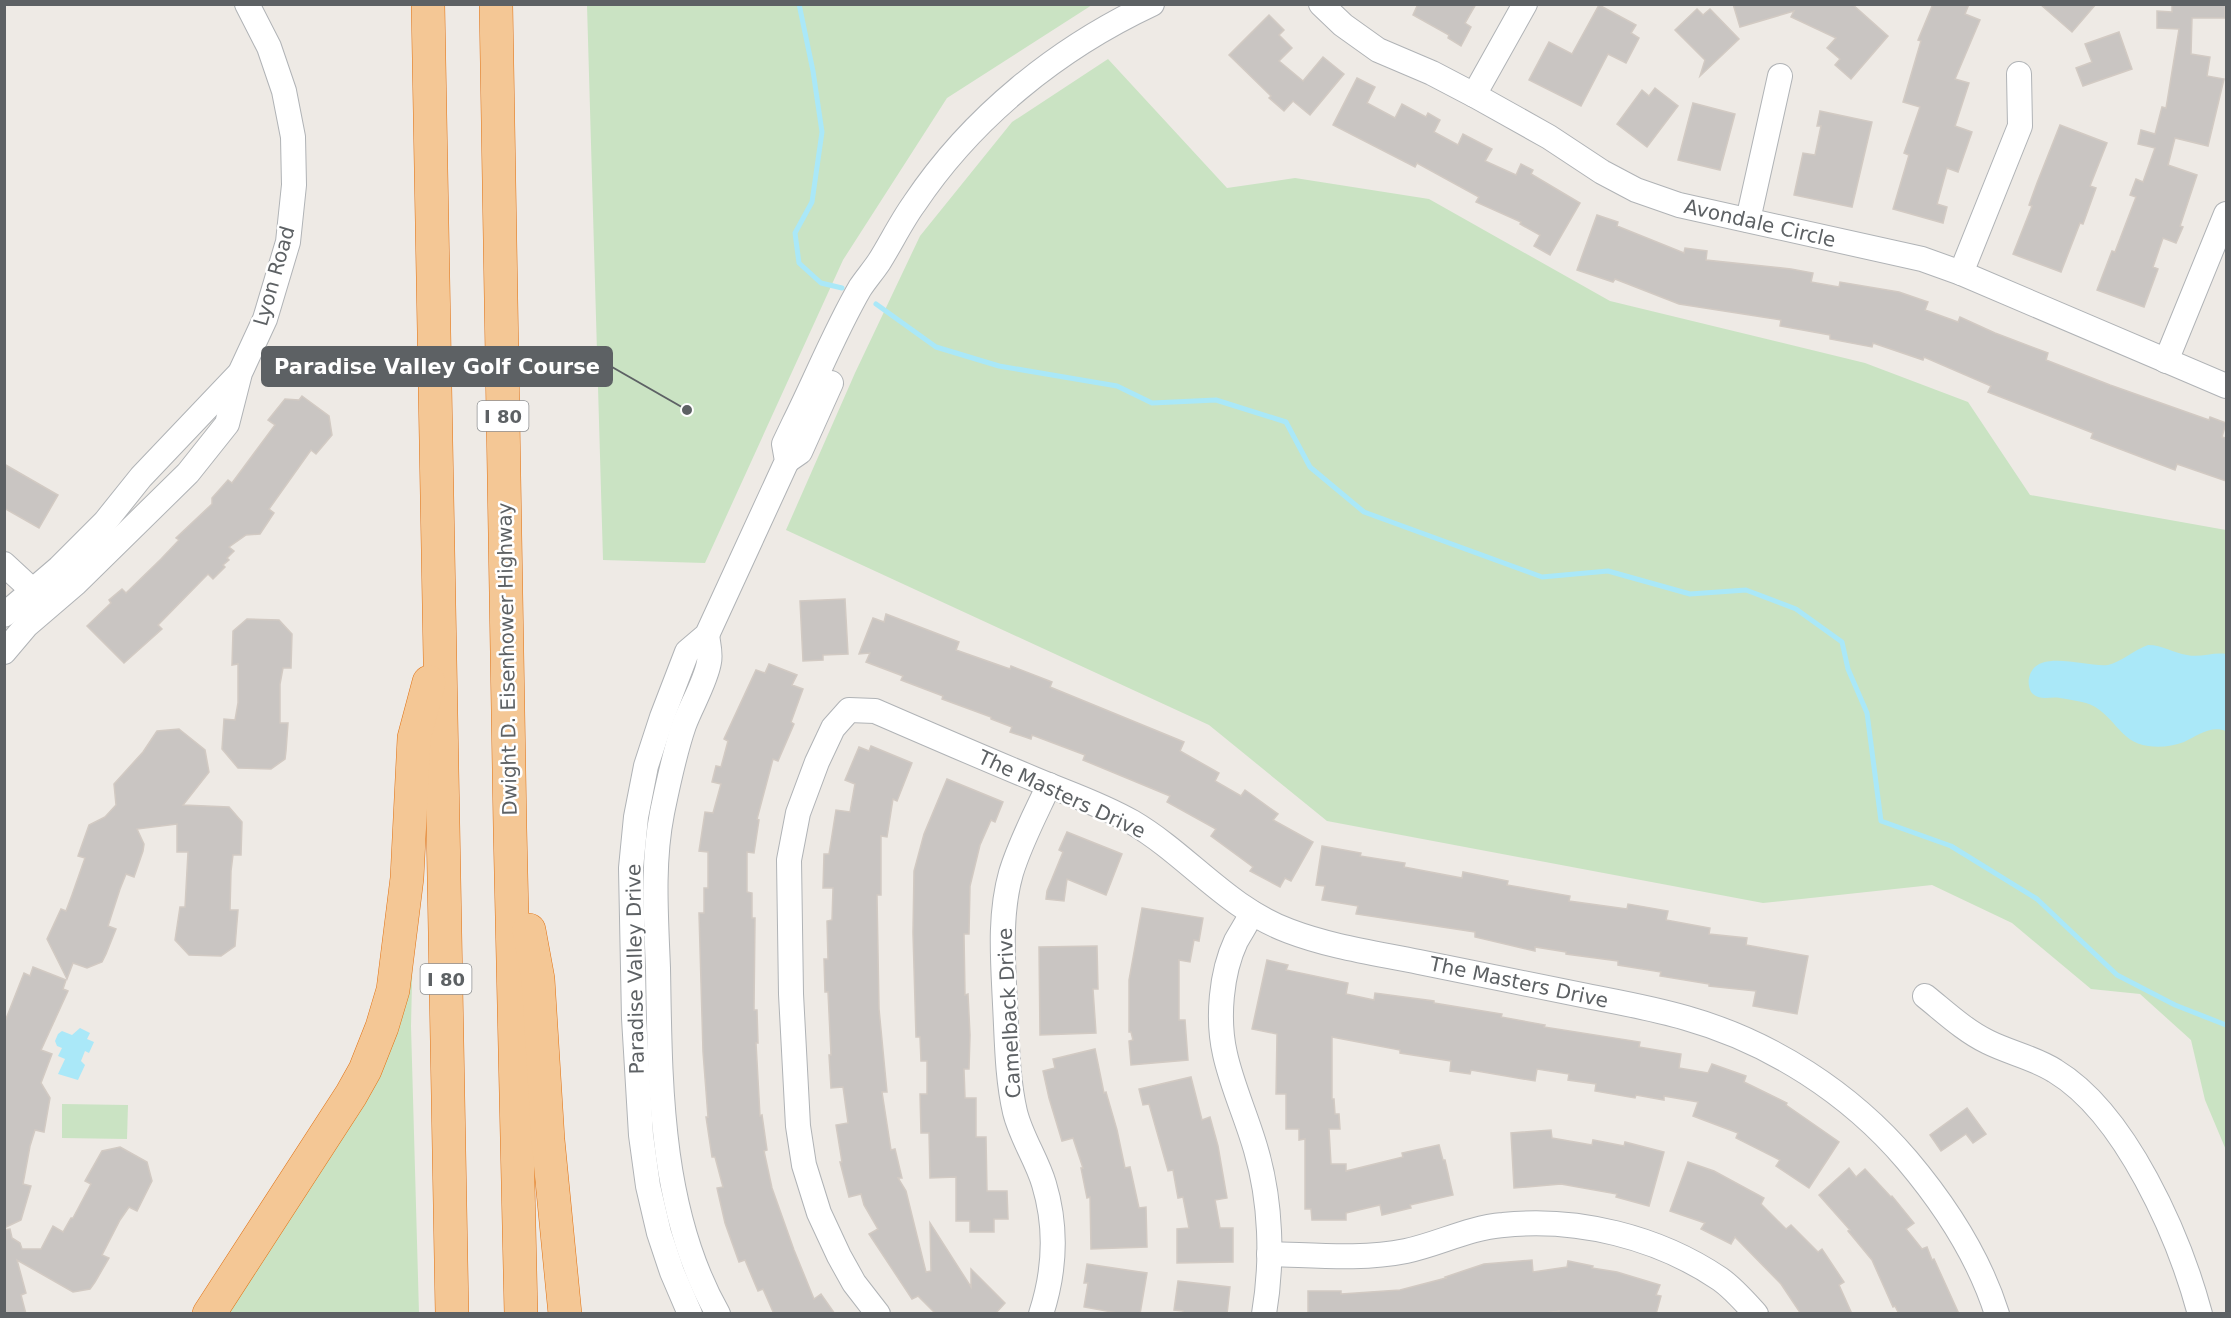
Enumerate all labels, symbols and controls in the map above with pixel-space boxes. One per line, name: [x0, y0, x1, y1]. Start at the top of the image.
street label: Avondale Circle: [1682, 194, 1838, 252]
street label: Lyon Road: [248, 223, 300, 329]
callout: Paradise Valley Golf Course: [262, 347, 612, 386]
text: Paradise Valley Golf Course: [274, 355, 600, 379]
road number: I 80: [478, 401, 528, 431]
street label: Dwight D. Eisenhower Highway: [492, 502, 522, 816]
street label: The Masters Drive: [974, 744, 1150, 843]
street label: Paradise Valley Drive: [621, 864, 649, 1074]
street label: Camelback Drive: [993, 927, 1025, 1099]
street label: The Masters Drive: [1427, 951, 1610, 1013]
road number: I 80: [420, 964, 472, 994]

